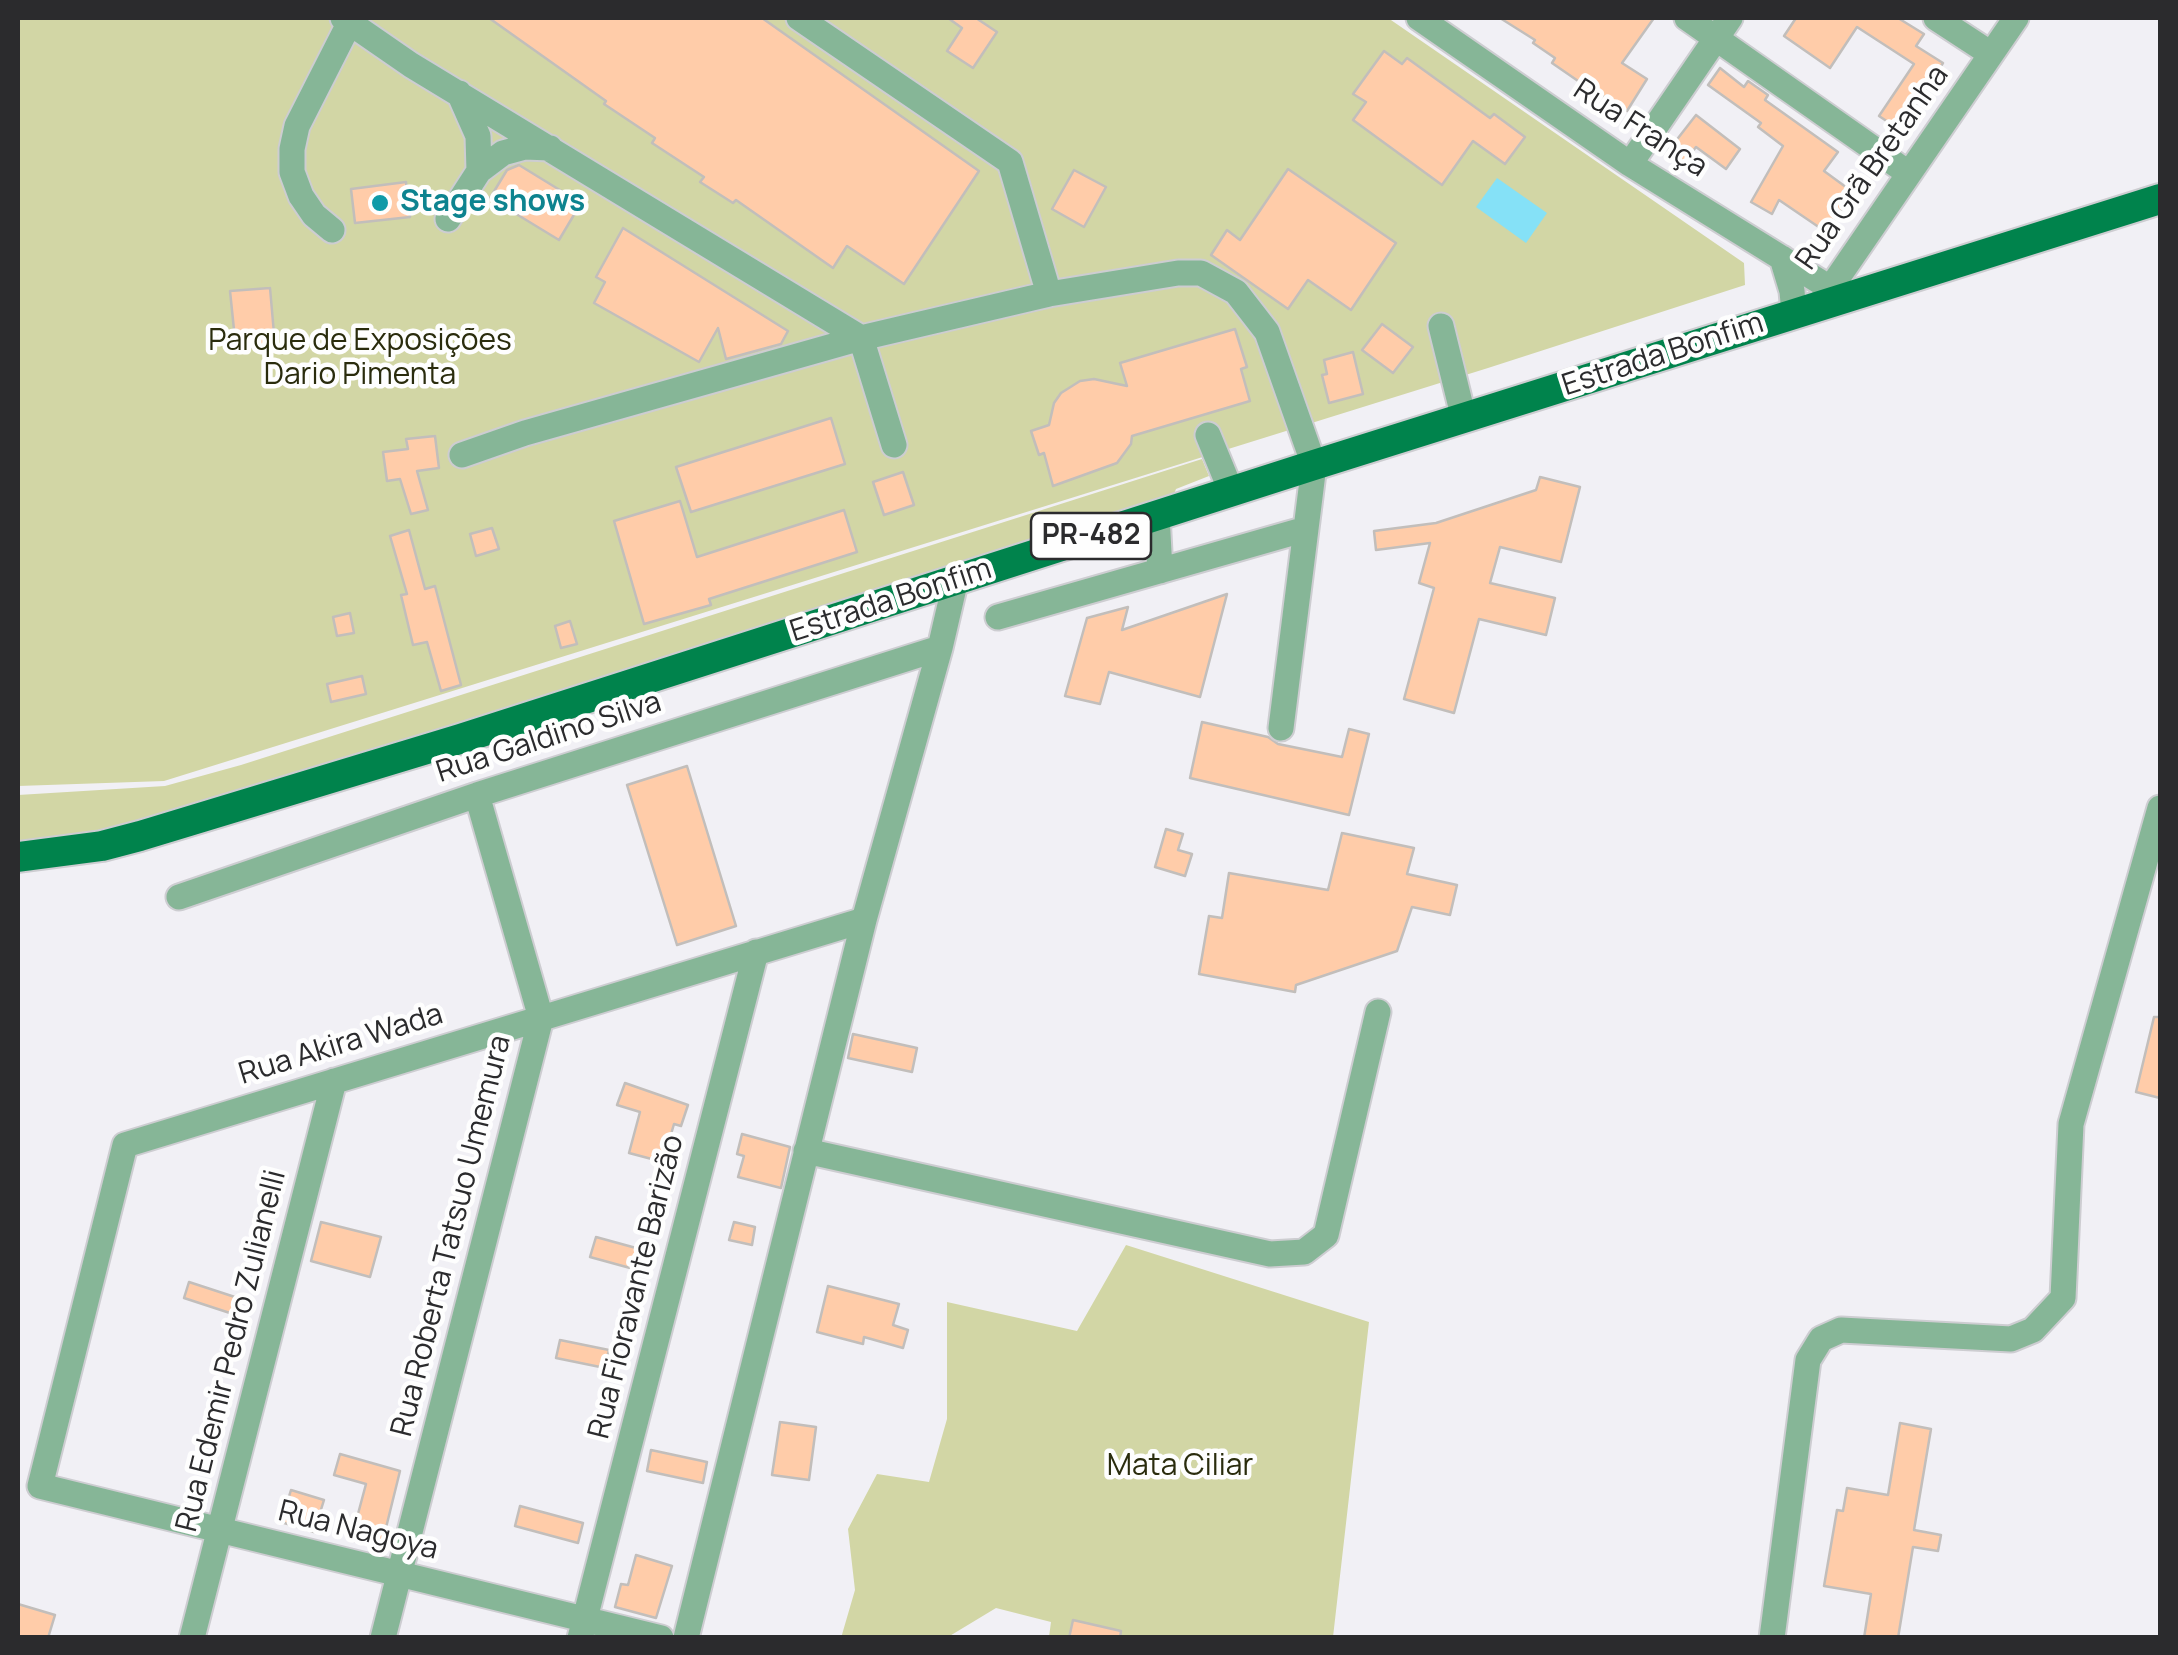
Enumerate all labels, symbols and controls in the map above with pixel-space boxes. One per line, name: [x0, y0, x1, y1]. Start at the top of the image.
street label: Rua Grã Bretanha: [1789, 59, 1957, 277]
street label: Rua França: [1566, 72, 1714, 186]
place label: Stage shows: [400, 185, 585, 221]
marker: Stage shows: [369, 192, 391, 214]
street label: Estrada Bonfim: [1558, 305, 1768, 405]
park label: Parque de Exposições Dario Pimenta: [208, 324, 512, 394]
road number: PR-482: [1031, 513, 1151, 559]
street label: Estrada Bonfim: [786, 551, 996, 651]
street label: Rua Galdino Silva: [432, 685, 666, 791]
street label: Rua Akira Wada: [235, 997, 447, 1093]
street label: Rua Roberta Tatsuo Umemura: [385, 1032, 519, 1440]
street label: Rua Fioravante Barizão: [582, 1131, 692, 1443]
street label: Rua Edemir Pedro Zulianelli: [170, 1166, 294, 1536]
park label: Mata Ciliar: [1107, 1449, 1253, 1485]
street label: Rua Nagoya: [274, 1494, 442, 1568]

